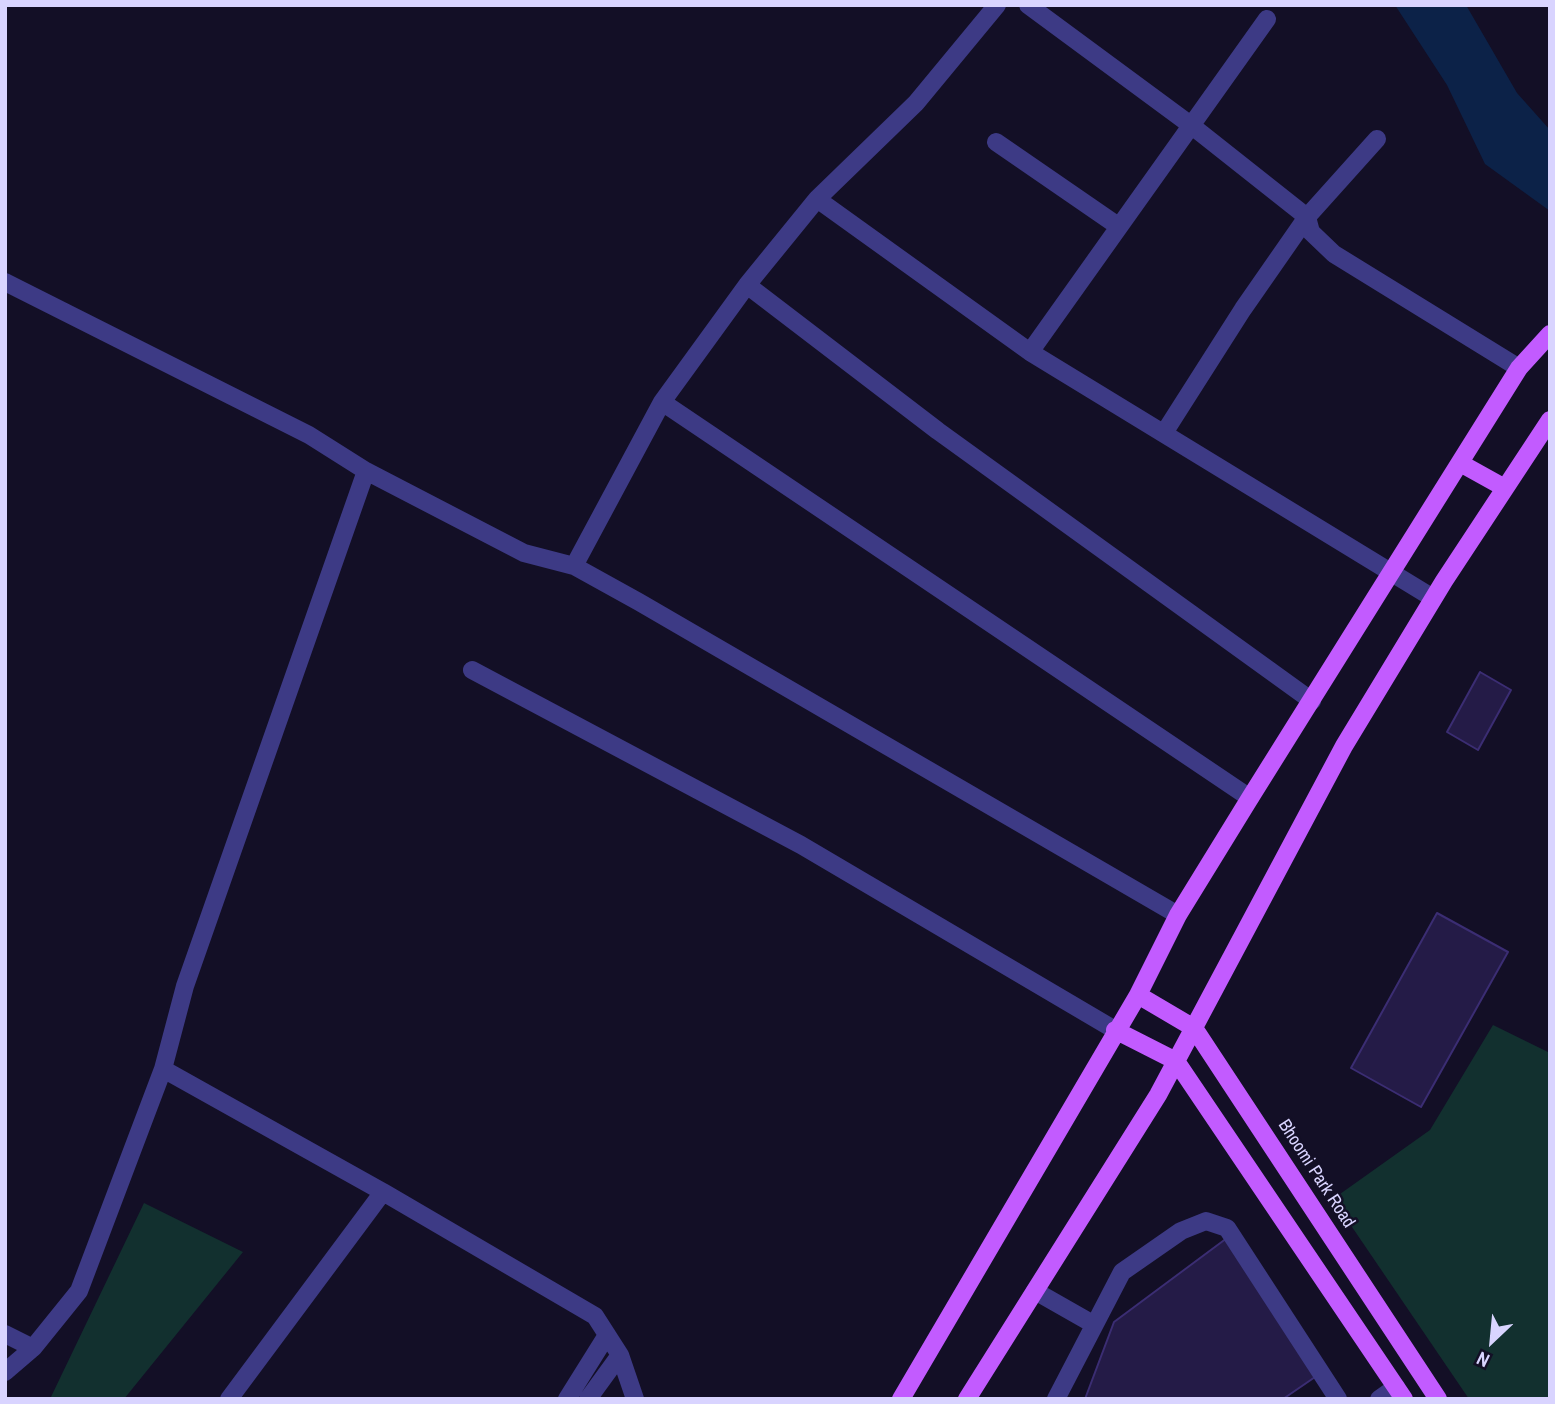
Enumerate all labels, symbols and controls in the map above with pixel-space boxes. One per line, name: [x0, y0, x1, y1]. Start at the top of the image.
street label: Bhoomi Park Road: [1273, 1116, 1359, 1232]
north arrow: [1457, 1306, 1527, 1376]
text: N: [1472, 1346, 1494, 1374]

